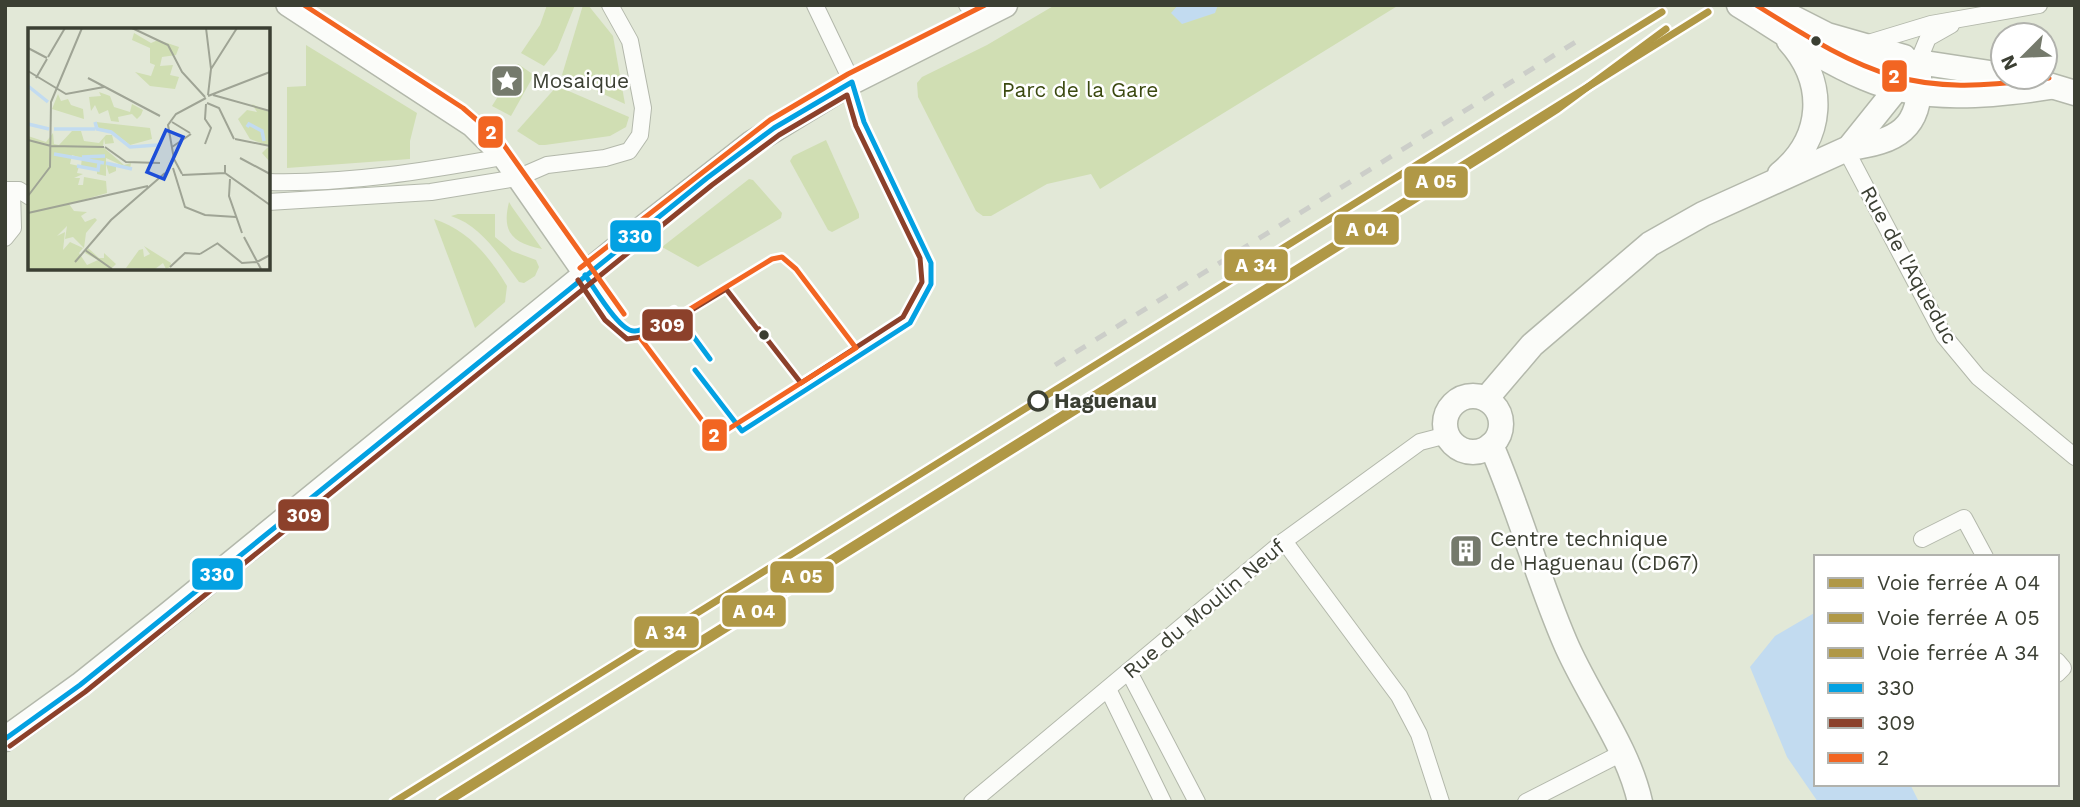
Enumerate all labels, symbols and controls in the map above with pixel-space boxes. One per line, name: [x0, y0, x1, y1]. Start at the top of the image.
north arrow: [1989, 21, 2059, 91]
inset map: [28, 28, 270, 270]
unlabelled marker: [1809, 34, 1823, 48]
text: N: [1996, 52, 2022, 74]
line badge: 2: [1881, 59, 1908, 93]
place icon: Mosaique: [488, 62, 526, 100]
text: 2: [1888, 65, 1900, 88]
place label: Mosaique: [532, 68, 629, 93]
park label: Parc de la Gare: [1002, 77, 1158, 102]
line badge: 2: [477, 115, 504, 149]
text: 2: [485, 121, 497, 144]
line badge: A 05: [1403, 165, 1469, 199]
text: A 05: [1415, 170, 1457, 193]
street label: Rue de l'Aqueduc: [1856, 181, 1963, 348]
line badge: A 04: [1333, 213, 1400, 246]
text: A 04: [1346, 218, 1388, 241]
line badge: 330: [609, 219, 662, 253]
text: 330: [618, 225, 652, 248]
line badge: A 34: [1223, 248, 1289, 282]
text: A 34: [1235, 254, 1277, 277]
line badge: 309: [641, 308, 694, 342]
text: 309: [649, 314, 685, 337]
unlabelled marker: [757, 328, 771, 342]
place label: Haguenau: [1054, 388, 1157, 413]
marker: Haguenau: [1028, 391, 1048, 411]
line badge: 2: [701, 418, 728, 452]
text: 2: [708, 424, 720, 447]
line badge: 309: [277, 498, 330, 532]
text: 309: [286, 504, 322, 527]
place label: Centre technique de Haguenau (CD67): [1490, 526, 1699, 575]
building icon: Centre technique de Haguenau (CD67): [1447, 532, 1485, 570]
street label: Rue du Moulin Neuf: [1118, 534, 1290, 684]
legend: [1814, 555, 2059, 786]
line badge: 330: [191, 557, 244, 591]
line badge: A 05: [769, 560, 835, 594]
text: 330: [200, 563, 234, 586]
text: A 05: [781, 565, 823, 588]
text: Voie ferrée A 04: [1877, 570, 2040, 595]
line badge: A 04: [721, 594, 787, 628]
text: A 04: [733, 600, 775, 623]
text: Voie ferrée A 05: [1877, 605, 2040, 630]
line badge: A 34: [633, 615, 700, 649]
text: A 34: [645, 621, 687, 644]
text: Voie ferrée A 34: [1877, 640, 2039, 665]
text: 330: [1877, 675, 1915, 700]
text: 309: [1877, 710, 1915, 735]
text: 2: [1877, 745, 1889, 770]

